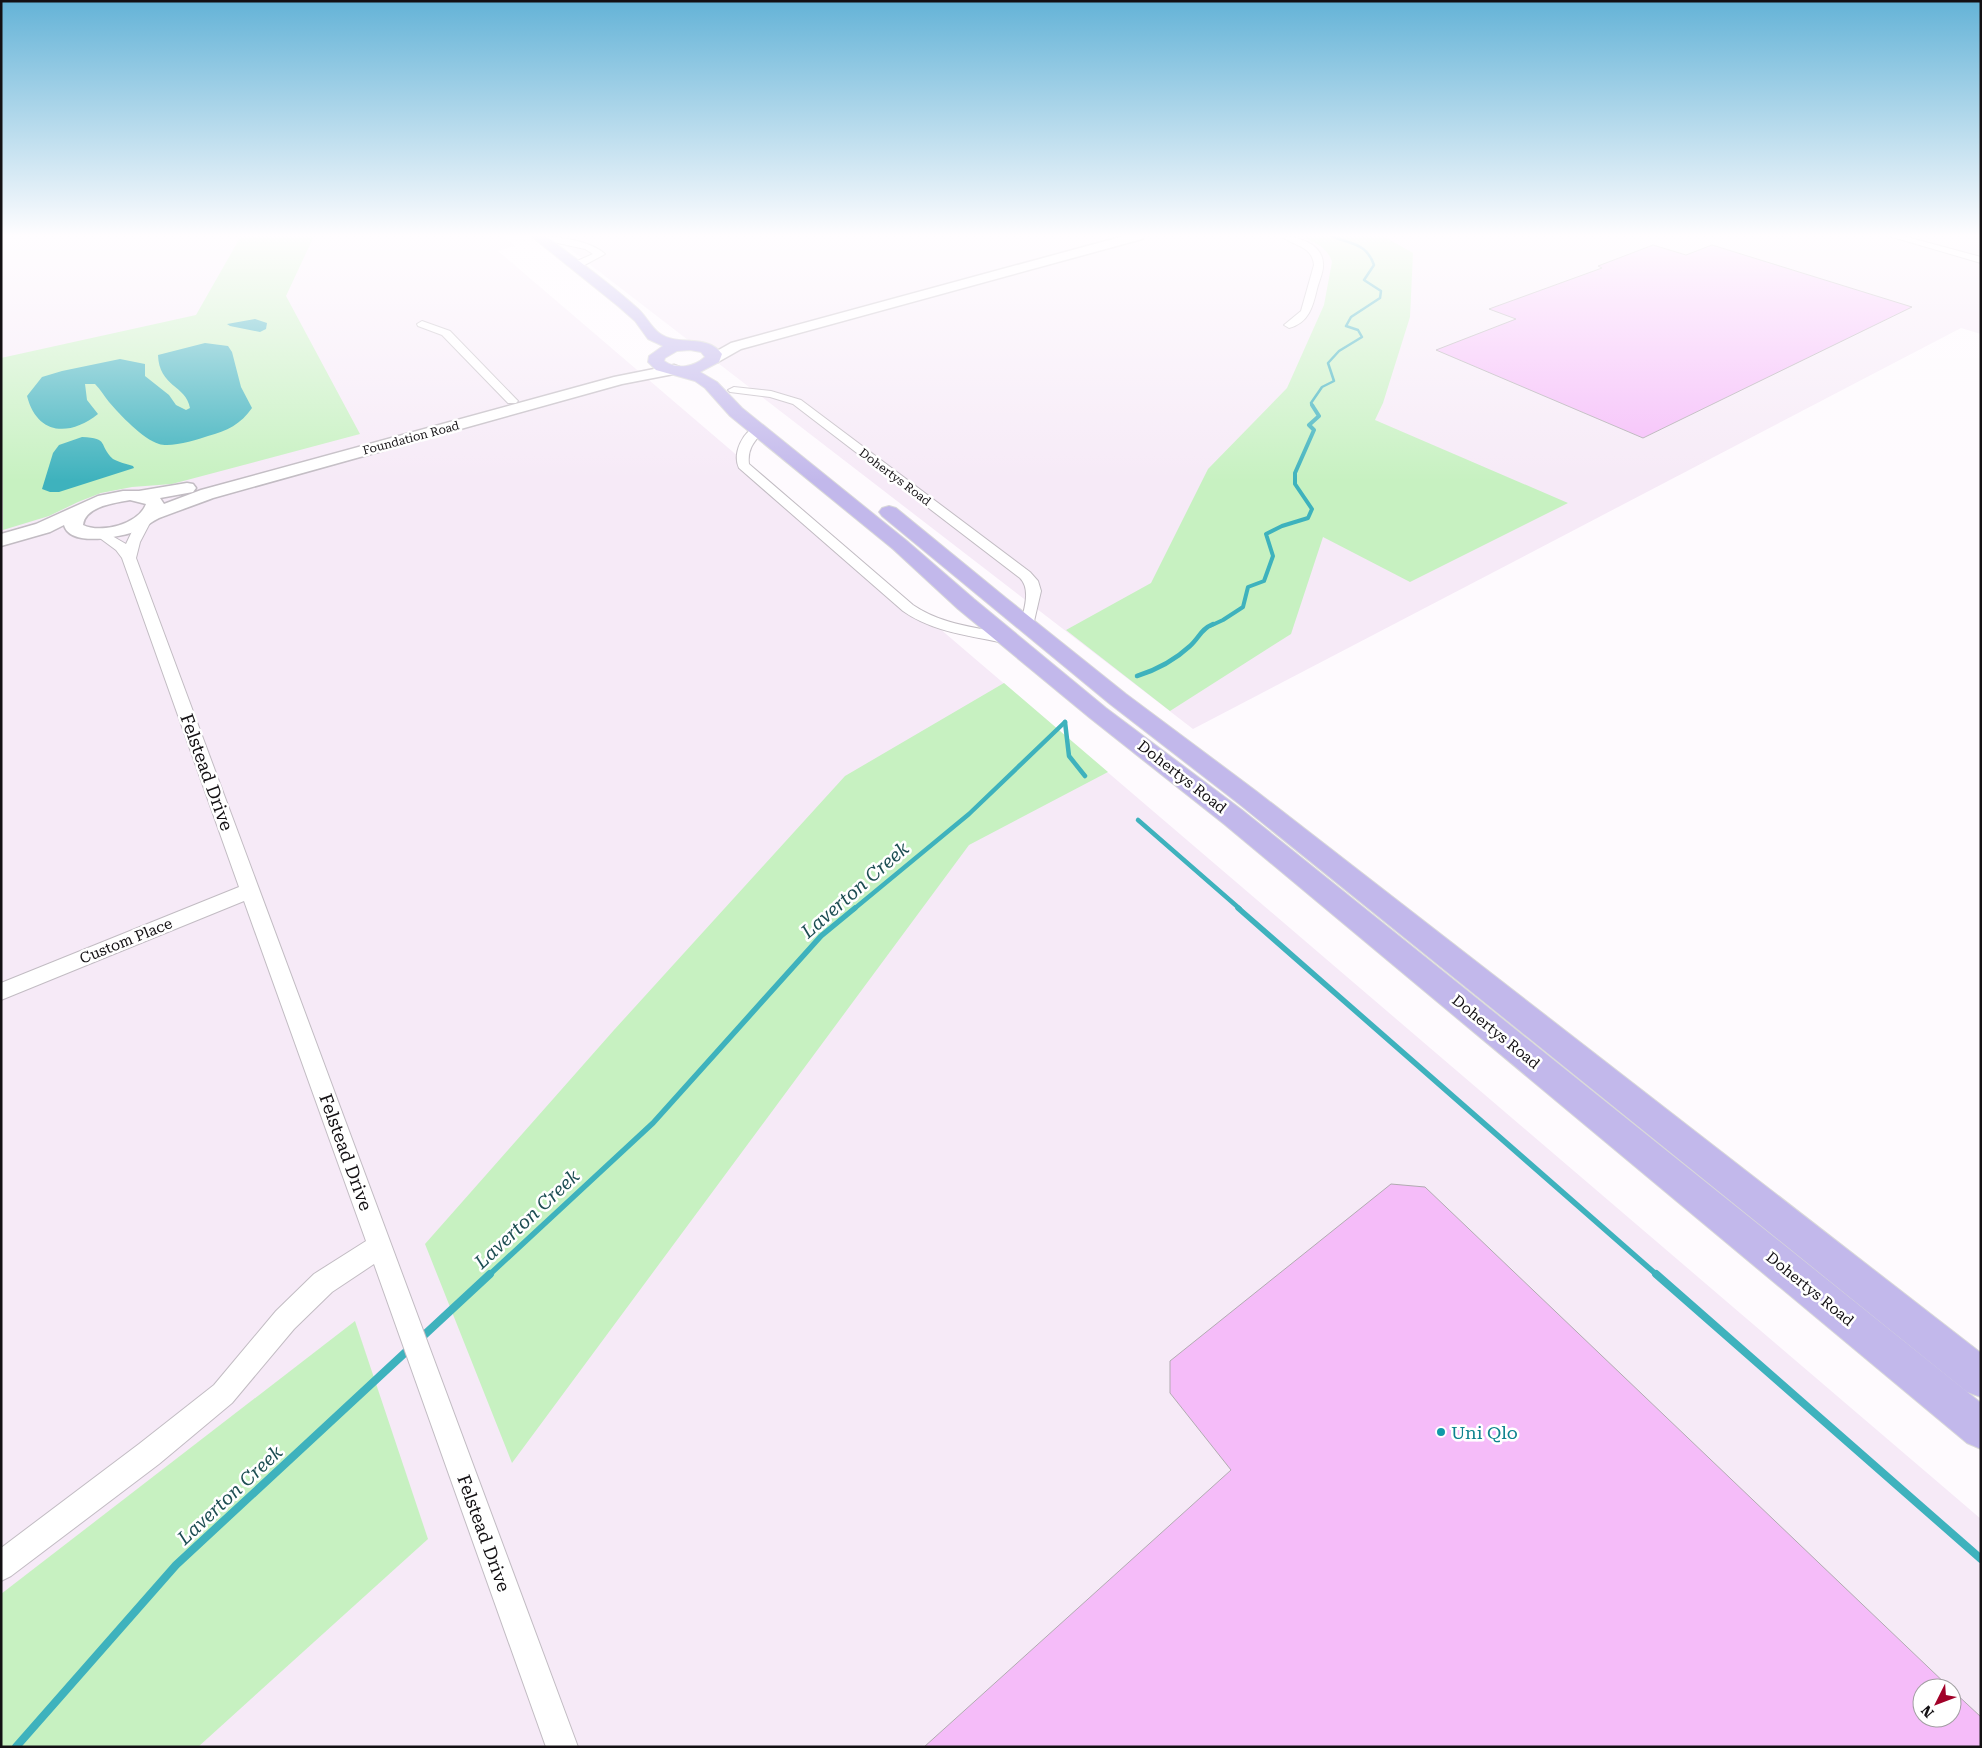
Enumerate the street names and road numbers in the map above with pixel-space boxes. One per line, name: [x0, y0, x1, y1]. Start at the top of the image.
street label: Foundation Road: [361, 418, 461, 458]
street label: Dohertys Road: [856, 446, 934, 509]
street label: Felstead Drive: [176, 711, 238, 833]
street label: Dohertys Road: [1134, 737, 1230, 817]
street label: Custom Place: [77, 914, 175, 968]
street label: Dohertys Road: [1449, 991, 1544, 1073]
street label: Felstead Drive: [315, 1091, 377, 1213]
street label: Dohertys Road: [1763, 1248, 1858, 1330]
street label: Felstead Drive: [453, 1472, 515, 1594]

